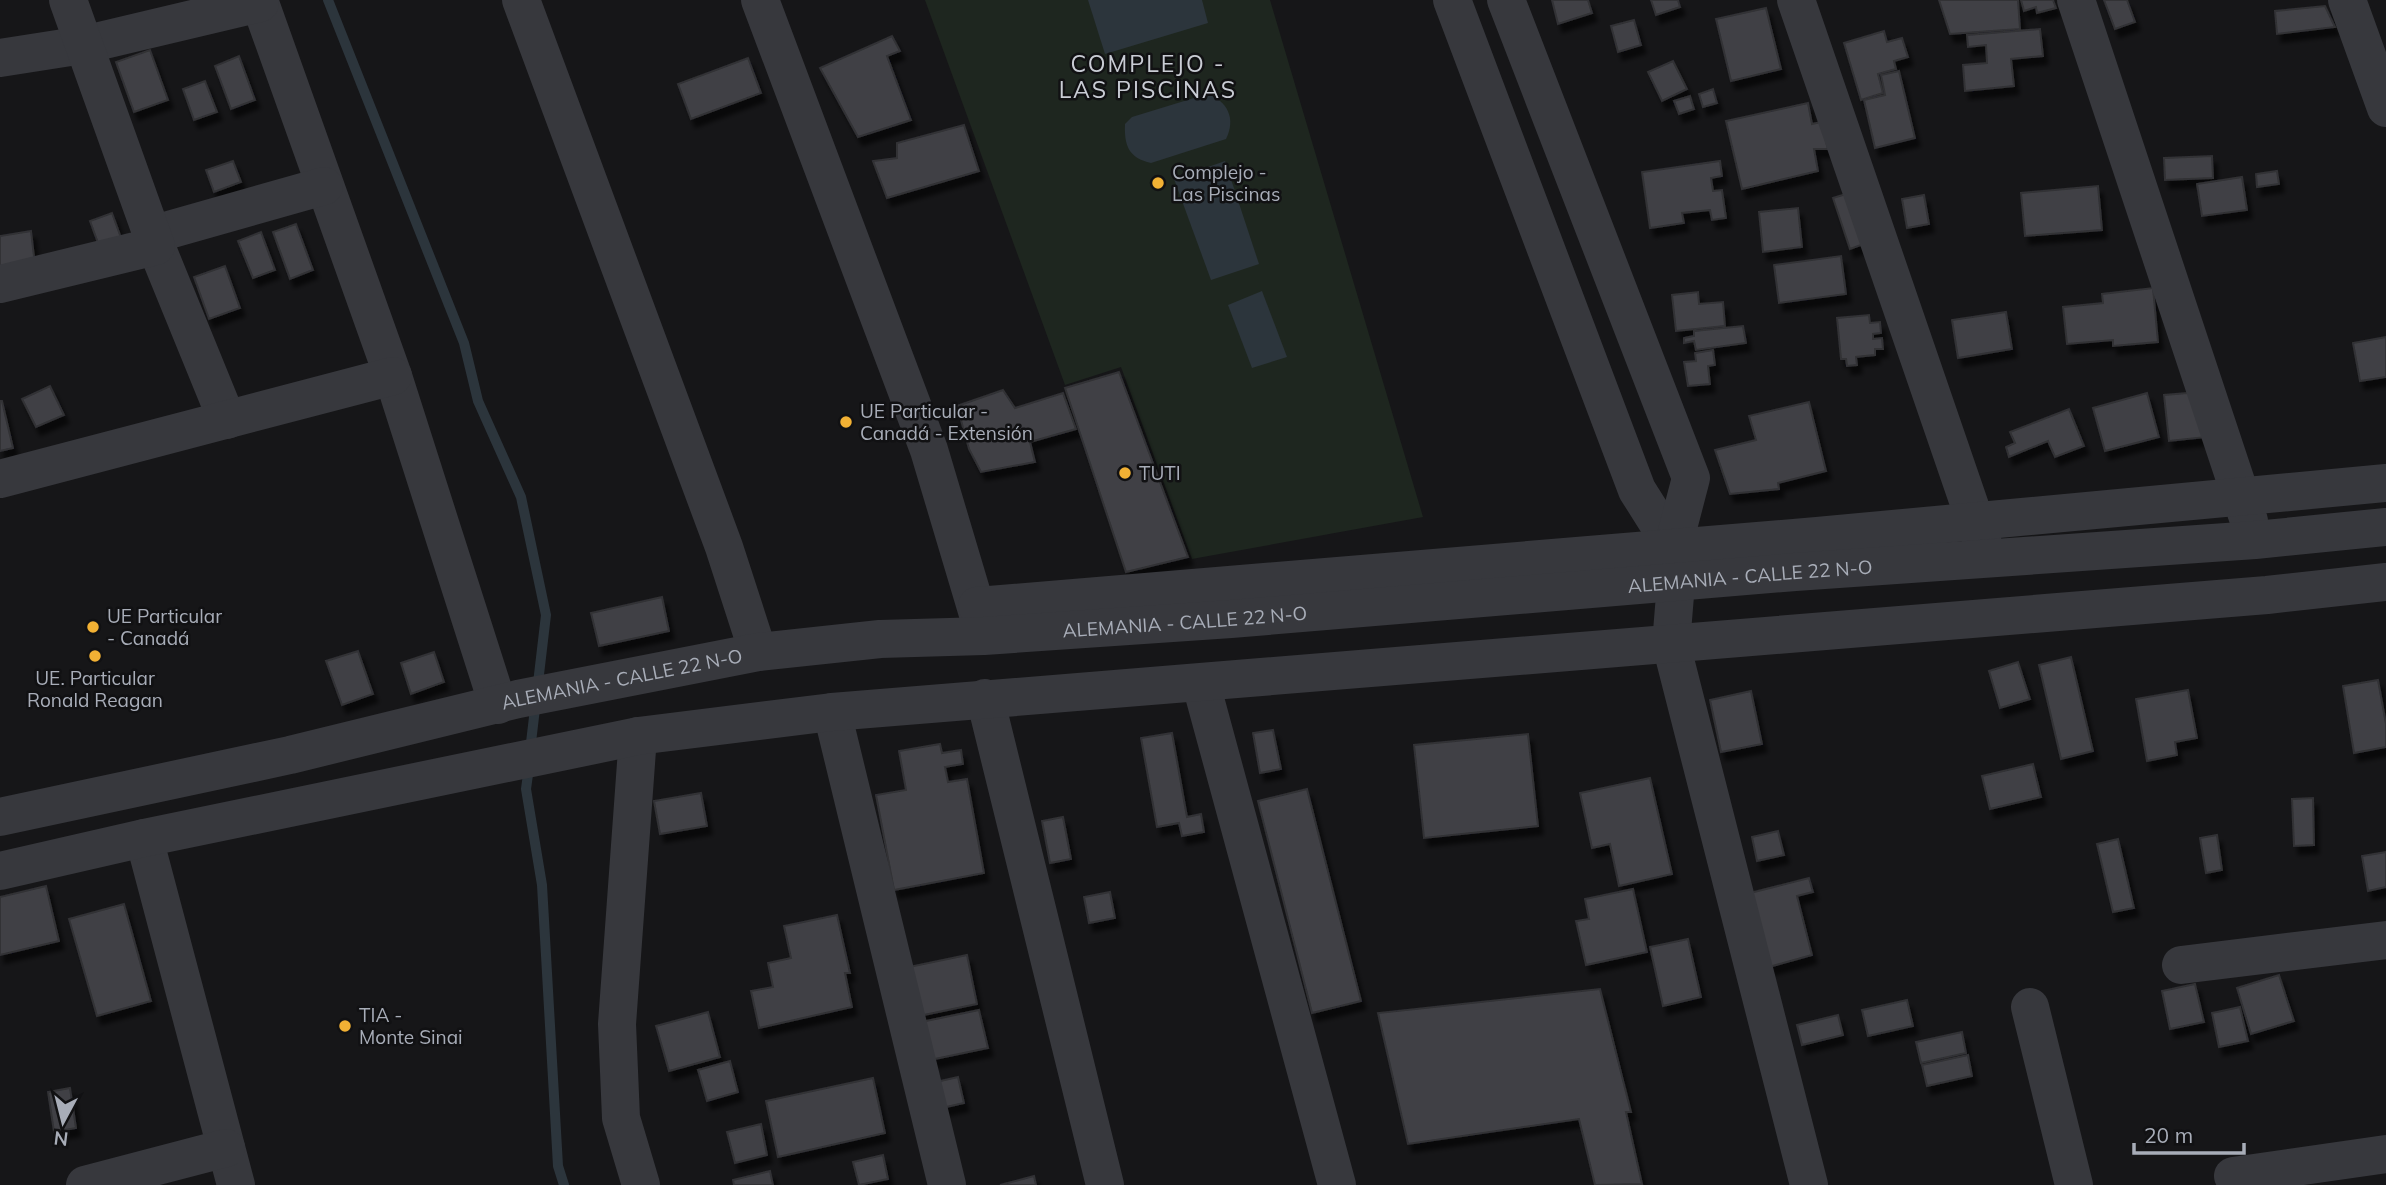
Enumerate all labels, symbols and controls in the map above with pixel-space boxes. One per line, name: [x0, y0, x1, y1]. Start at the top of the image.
district label: COMPLEJO - LAS PISCINAS: [1059, 49, 1237, 104]
place label: Complejo - Las Piscinas: [1172, 160, 1280, 206]
marker: Complejo - Las Piscinas: [1150, 175, 1166, 191]
place label: UE Particular - Canadá - Extensión: [860, 399, 1033, 445]
marker: UE Particular - Canadá - Extensión: [838, 414, 854, 430]
place label: TUTI: [1139, 461, 1181, 485]
marker: TUTI: [1117, 465, 1133, 481]
street label: ALEMANIA - CALLE 22 N-O: [1627, 555, 1873, 598]
street label: ALEMANIA - CALLE 22 N-O: [1062, 601, 1308, 643]
place label: UE Particular - Canadá: [107, 604, 222, 650]
marker: UE Particular - Canadá: [85, 619, 101, 635]
street label: ALEMANIA - CALLE 22 N-O: [499, 643, 744, 715]
marker: UE. Particular Ronald Reagan: [87, 648, 103, 664]
place label: UE. Particular Ronald Reagan: [27, 666, 163, 712]
place label: TIA - Monte Sinai: [359, 1003, 463, 1049]
marker: TIA - Monte Sinai: [337, 1018, 353, 1034]
north arrow: [28, 1087, 98, 1157]
scale bar: [2134, 1112, 2244, 1156]
text: 20 m: [2144, 1122, 2193, 1148]
text: N: [52, 1126, 70, 1152]

